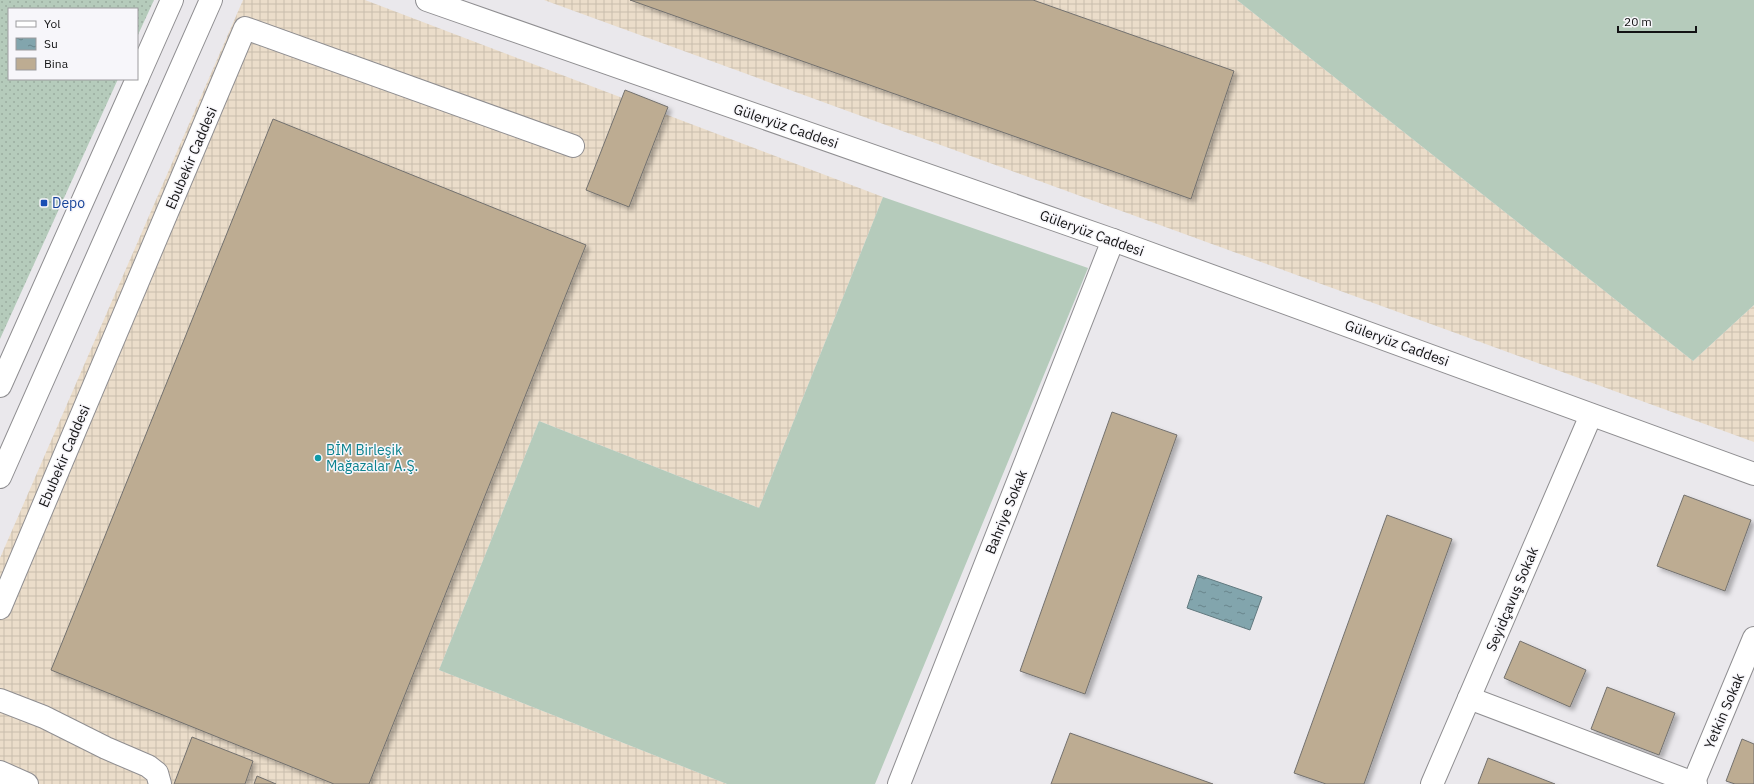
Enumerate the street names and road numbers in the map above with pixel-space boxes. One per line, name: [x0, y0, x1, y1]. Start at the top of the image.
street label: Güleryüz Caddesi: [731, 100, 841, 152]
street label: Ebubekir Caddesi: [161, 104, 221, 212]
street label: Güleryüz Caddesi: [1037, 206, 1147, 260]
street label: Güleryüz Caddesi: [1342, 316, 1452, 370]
street label: Ebubekir Caddesi: [34, 402, 94, 510]
street label: Bahriye Sokak: [981, 467, 1031, 557]
street label: Seyidçavuş Sokak: [1482, 543, 1542, 654]
street label: Yetkin Sokak: [1700, 670, 1748, 752]

